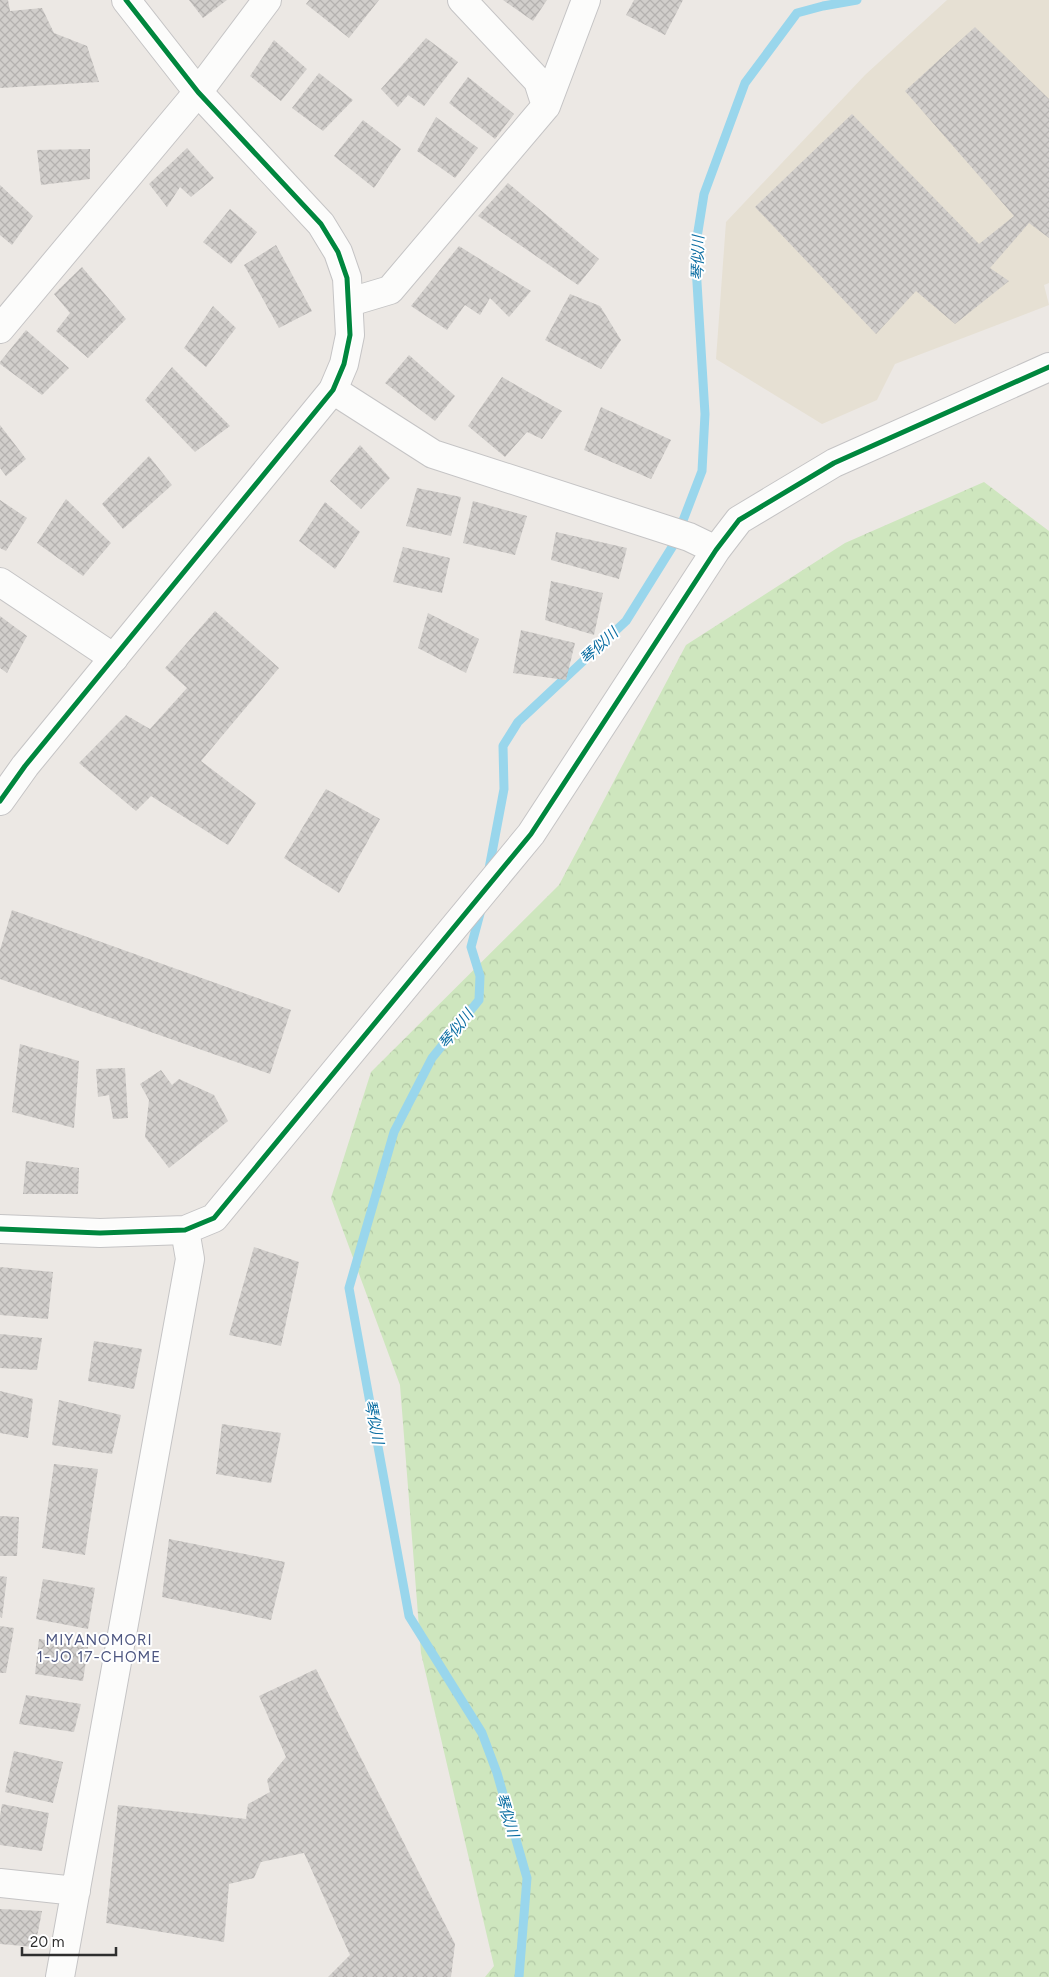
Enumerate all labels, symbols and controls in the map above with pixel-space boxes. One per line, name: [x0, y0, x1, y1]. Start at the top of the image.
water label: 琴似川: [689, 233, 707, 281]
water label: 琴似川: [576, 623, 623, 668]
water label: 琴似川: [435, 1004, 478, 1052]
water label: 琴似川: [361, 1398, 388, 1448]
district label: MIYANOMORI 1-JO 17-CHOME: [37, 1631, 161, 1666]
water label: 琴似川: [492, 1791, 523, 1841]
scale bar: [22, 1924, 116, 1956]
text: 20 m: [30, 1933, 64, 1951]

